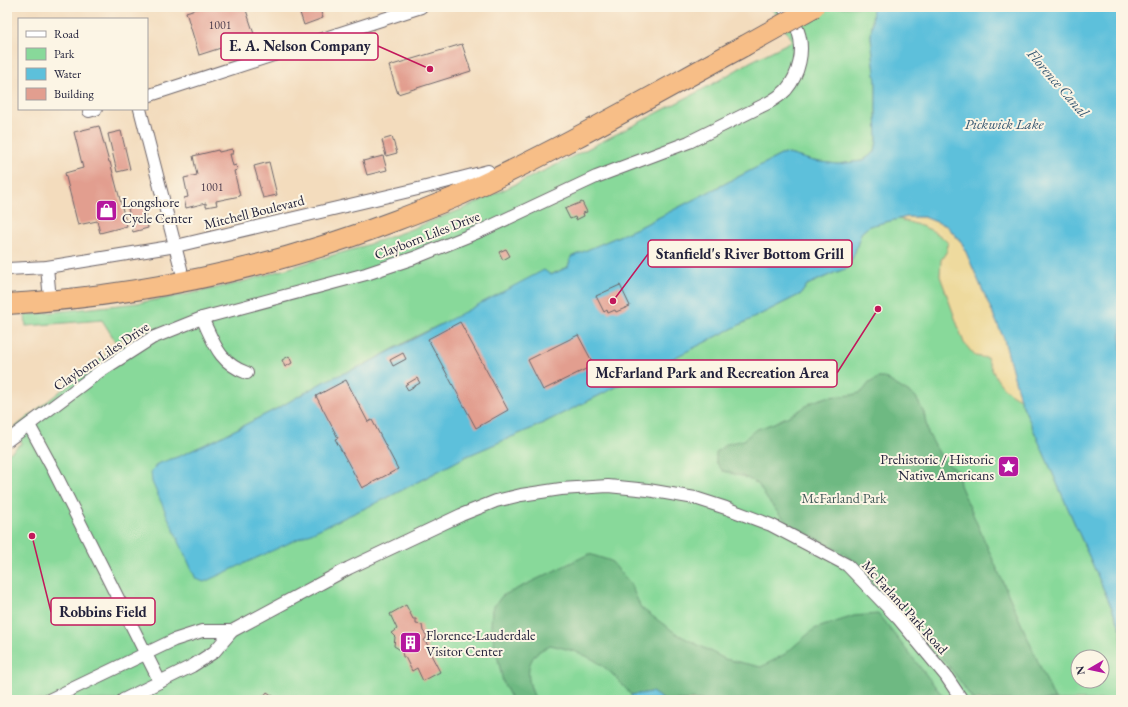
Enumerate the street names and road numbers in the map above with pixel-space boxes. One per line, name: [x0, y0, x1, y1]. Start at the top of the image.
street label: Mitchell Boulevard: [202, 191, 307, 233]
street label: Clayborn Liles Drive: [372, 206, 483, 263]
street label: Clayborn Liles Drive: [50, 317, 153, 395]
street label: Mc Farland Park Road: [858, 556, 952, 658]

